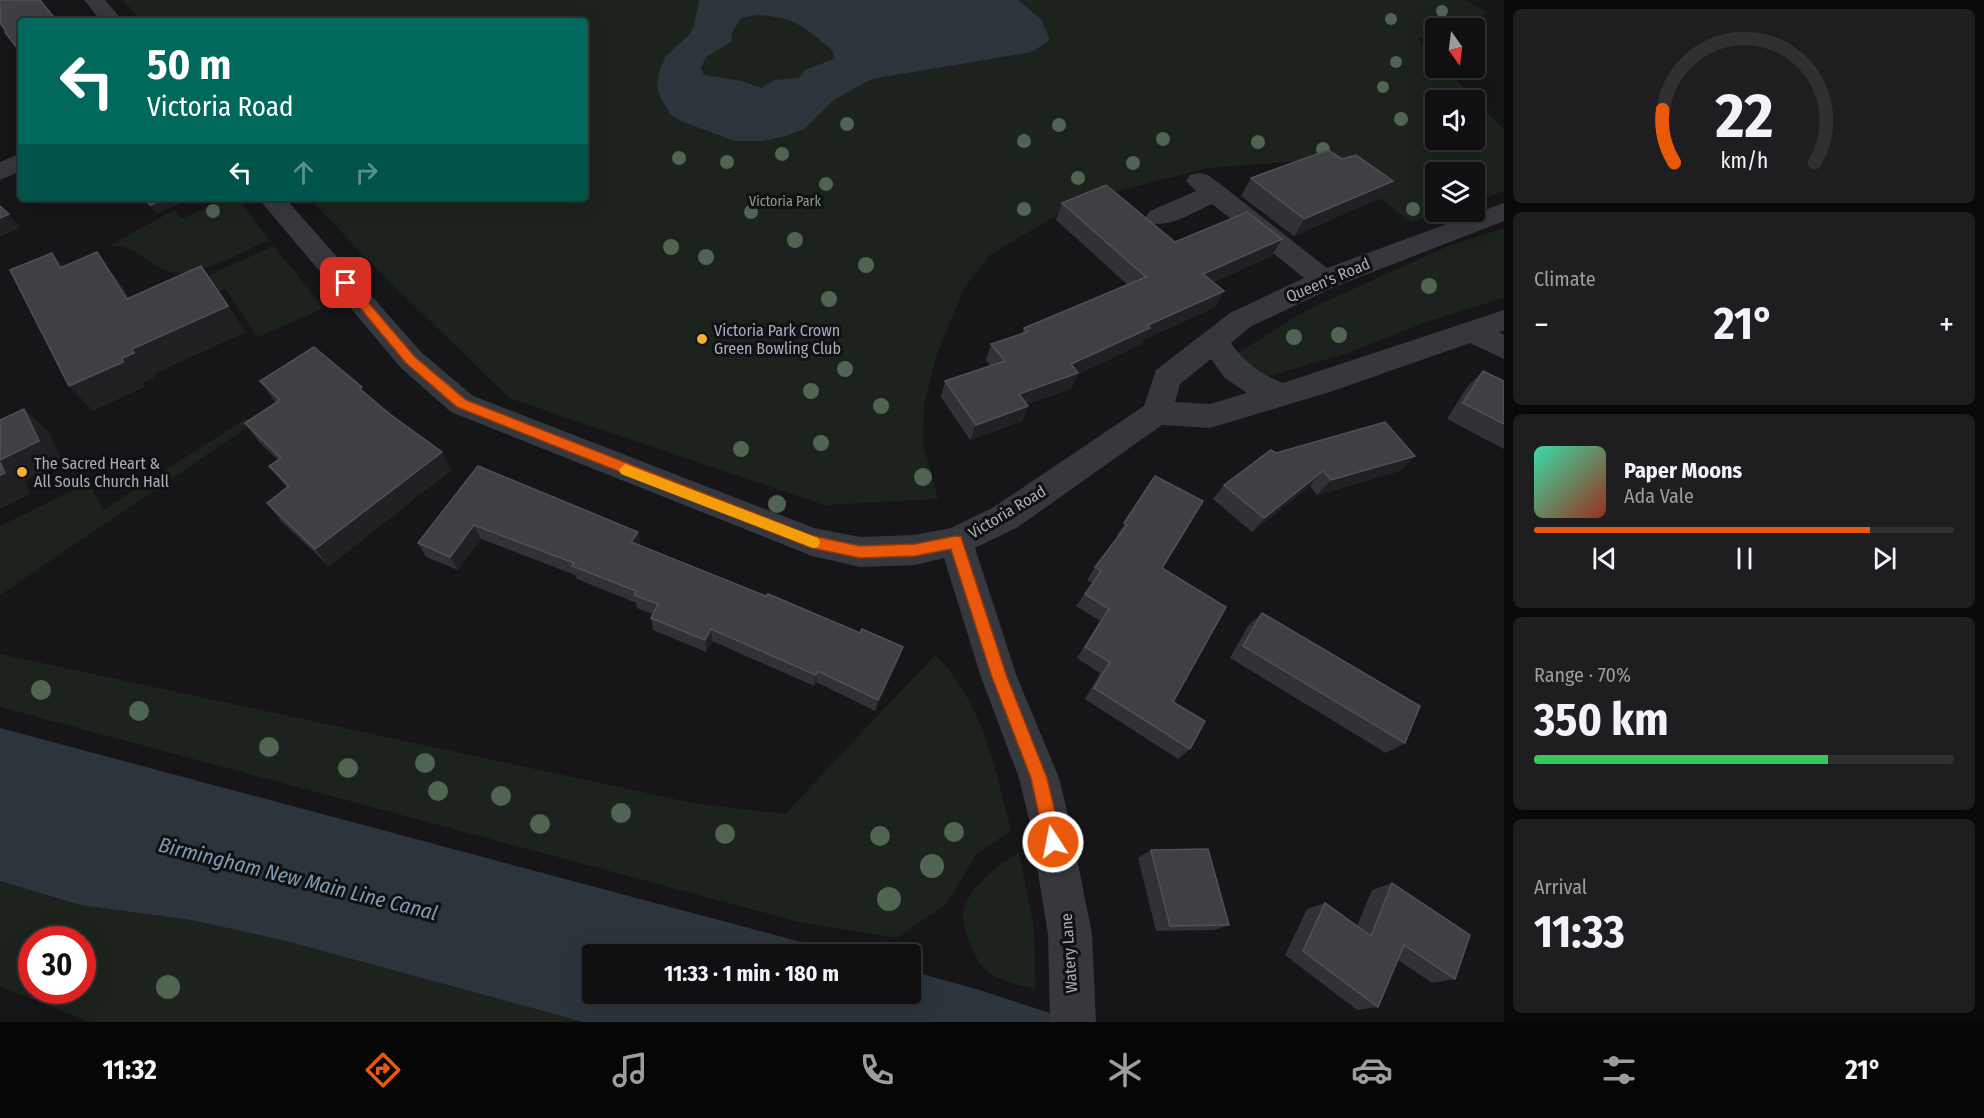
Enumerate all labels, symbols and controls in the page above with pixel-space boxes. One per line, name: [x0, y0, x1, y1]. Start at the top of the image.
north arrow: [1425, 18, 1485, 78]
map controls: [1425, 18, 1485, 222]
text: 50 m: [147, 40, 231, 90]
icon: left: [48, 42, 126, 120]
text: 22: [1714, 79, 1773, 154]
button: sound: [1425, 90, 1485, 150]
text: Victoria Road: [147, 91, 294, 123]
text: km/h: [1720, 148, 1768, 174]
icon: left: [224, 156, 257, 189]
icon: ahead: [287, 156, 320, 189]
icon: right: [350, 156, 383, 189]
button: layers: [1425, 162, 1485, 222]
park label: Victoria Park: [749, 193, 821, 210]
street label: Queen's Road: [1283, 254, 1373, 306]
pin: [320, 257, 371, 308]
icon: arrive: [329, 266, 362, 299]
text: Climate: [1534, 267, 1596, 291]
text: 21°: [1714, 297, 1774, 351]
text: −: [1534, 305, 1549, 345]
text: +: [1939, 305, 1954, 345]
place label: Victoria Park Crown Green Bowling Club: [714, 321, 841, 358]
marker: Victoria Park Crown Green Bowling Club: [695, 332, 709, 346]
place label: The Sacred Heart & All Souls Church Hall: [34, 454, 169, 491]
text: Paper Moons: [1624, 457, 1742, 484]
marker: The Sacred Heart & All Souls Church Hall: [15, 465, 29, 479]
street label: Victoria Road: [965, 481, 1049, 543]
text: Ada Vale: [1624, 484, 1694, 508]
icon: previous: [1588, 542, 1621, 575]
icon: pause: [1728, 542, 1761, 575]
icon: next: [1868, 542, 1901, 575]
text: Range · 70%: [1534, 663, 1631, 687]
text: 350 km: [1534, 693, 1669, 747]
position arrow: [1021, 810, 1085, 874]
water label: Birmingham New Main Line Canal: [156, 832, 440, 926]
text: Arrival: [1534, 875, 1587, 899]
text: 11:33: [1534, 905, 1625, 959]
street label: Watery Lane: [1057, 912, 1081, 994]
speed limit sign: 30: [18, 926, 96, 1004]
text: 11:33 · 1 min · 180 m: [664, 960, 839, 987]
icon: directions: [362, 1049, 404, 1091]
icon: music: [609, 1049, 651, 1091]
icon: phone: [856, 1049, 898, 1091]
icon: climate: [1104, 1049, 1146, 1091]
icon: car: [1351, 1049, 1393, 1091]
icon: filters: [1598, 1049, 1640, 1091]
text: 11:32: [103, 1054, 157, 1086]
text: 21°: [1845, 1054, 1881, 1086]

